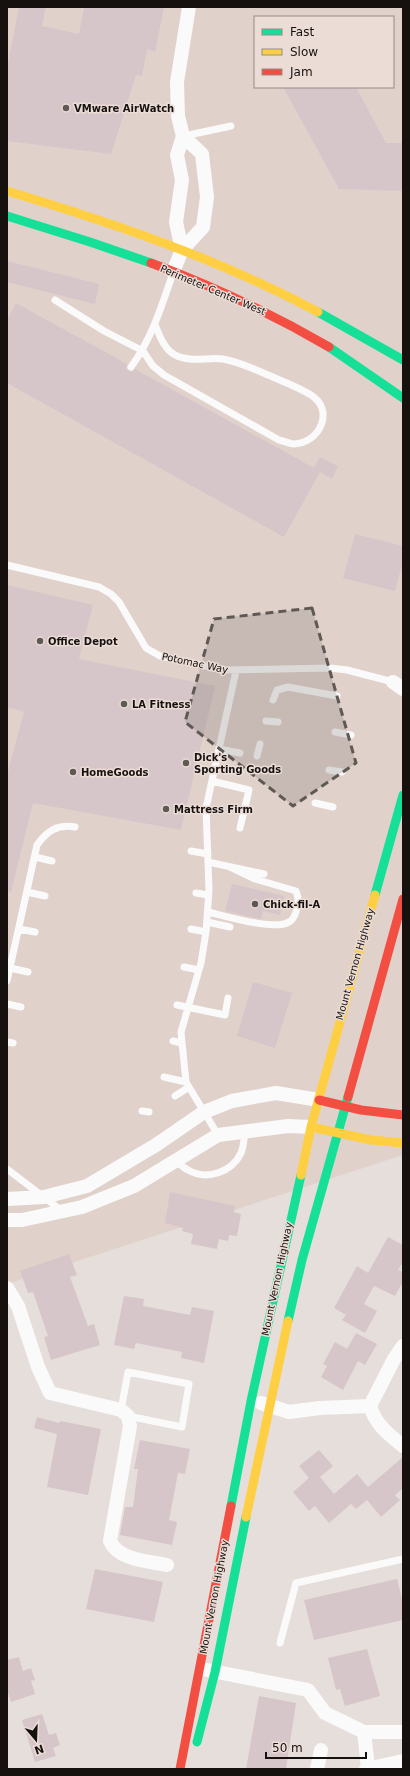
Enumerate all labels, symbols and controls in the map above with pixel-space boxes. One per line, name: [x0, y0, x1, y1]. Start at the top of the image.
legend: [254, 16, 394, 88]
text: Fast: [290, 25, 314, 39]
text: Slow: [290, 45, 318, 59]
text: Jam: [289, 65, 313, 79]
marker: VMware AirWatch: [61, 103, 71, 113]
place label: VMware AirWatch: [74, 103, 174, 114]
street label: Perimeter Center West: [159, 263, 267, 317]
marker: Office Depot: [35, 636, 45, 646]
place label: Office Depot: [48, 636, 118, 647]
street label: Potomac Way: [161, 651, 229, 675]
marker: LA Fitness: [119, 699, 129, 709]
place label: LA Fitness: [132, 699, 190, 710]
place label: Dick's Sporting Goods: [194, 752, 281, 775]
marker: Dick's Sporting Goods: [181, 758, 191, 768]
marker: HomeGoods: [68, 767, 78, 777]
place label: HomeGoods: [81, 767, 149, 778]
marker: Mattress Firm: [161, 804, 171, 814]
place label: Mattress Firm: [174, 804, 253, 815]
marker: Chick-fil-A: [250, 899, 260, 909]
place label: Chick-fil-A: [263, 899, 321, 910]
street label: Mount Vernon Highway: [334, 907, 376, 1021]
street label: Mount Vernon Highway: [260, 1221, 294, 1337]
street label: Mount Vernon Highway: [198, 1539, 230, 1655]
north arrow: [16, 1720, 56, 1760]
scale bar: [266, 1734, 366, 1760]
text: N: [33, 1741, 46, 1757]
text: 50 m: [272, 1741, 303, 1755]

